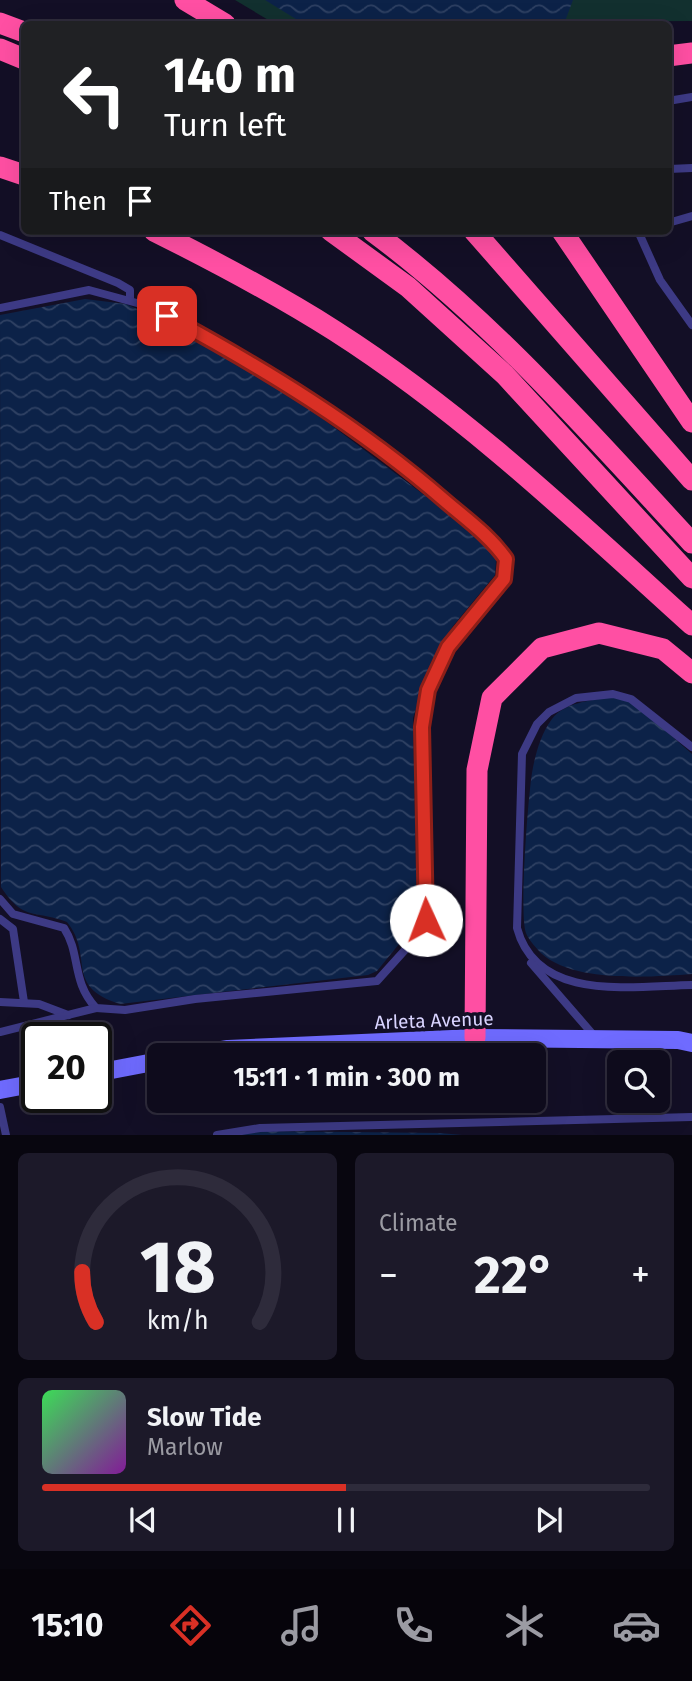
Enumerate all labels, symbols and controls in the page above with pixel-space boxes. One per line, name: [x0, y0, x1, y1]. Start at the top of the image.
text: 140 m: [164, 46, 296, 105]
icon: left: [49, 49, 140, 140]
text: Turn left: [164, 106, 286, 144]
icon: arrive: [121, 182, 159, 220]
text: Then: [49, 186, 107, 217]
pin: [137, 286, 197, 346]
icon: arrive: [148, 297, 186, 335]
position arrow: [389, 883, 463, 957]
street label: Arleta Avenue: [374, 1007, 494, 1034]
speed limit sign: 20: [21, 1022, 112, 1113]
map controls: [607, 1050, 670, 1113]
button: search: [607, 1050, 670, 1113]
text: 15:11 · 1 min · 300 m: [233, 1062, 460, 1093]
text: Climate: [379, 1209, 458, 1237]
text: 18: [139, 1225, 216, 1312]
text: 22°: [474, 1244, 555, 1307]
text: −: [379, 1252, 398, 1298]
text: +: [631, 1252, 650, 1298]
text: km/h: [147, 1306, 208, 1336]
text: Slow Tide: [147, 1402, 262, 1433]
text: Marlow: [147, 1433, 223, 1461]
icon: previous: [124, 1501, 162, 1539]
icon: pause: [327, 1501, 365, 1539]
icon: next: [530, 1501, 568, 1539]
icon: directions: [166, 1601, 215, 1650]
icon: music: [277, 1601, 326, 1650]
icon: phone: [389, 1601, 438, 1650]
icon: climate: [500, 1601, 549, 1650]
icon: car: [612, 1601, 661, 1650]
text: 15:10: [31, 1606, 103, 1644]

